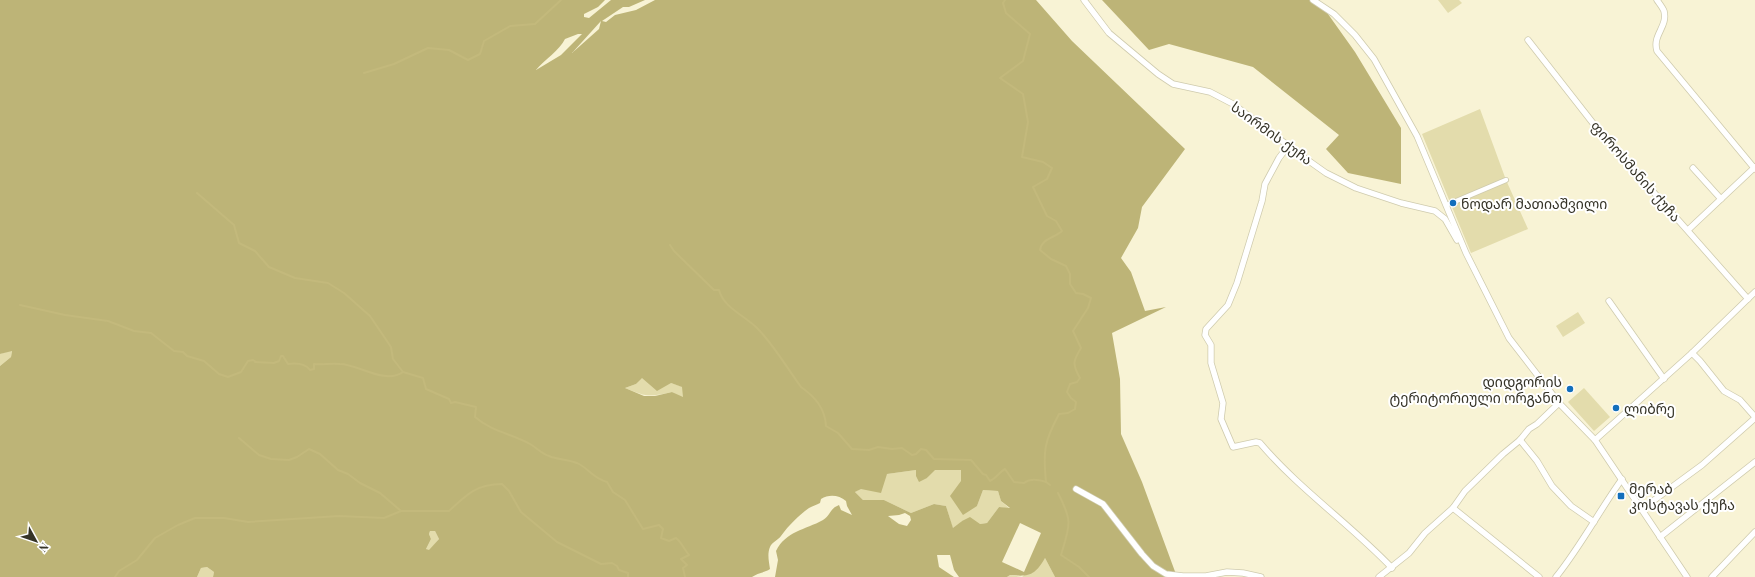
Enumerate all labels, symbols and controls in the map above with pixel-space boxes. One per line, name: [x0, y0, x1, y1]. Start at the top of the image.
street label: საირმის ქუჩა: [1227, 97, 1317, 169]
street label: ფიროსმანის ქუჩა: [1587, 116, 1685, 226]
place label: ნოდარ მათიაშვილი: [1461, 194, 1607, 213]
marker: ნოდარ მათიაშვილი: [1448, 198, 1458, 208]
place label: დიდგორის ტერიტორიული ორგანო: [1390, 372, 1562, 407]
marker: დიდგორის ტერიტორიული ორგანო: [1565, 384, 1575, 394]
place label: ლიბრე: [1624, 399, 1675, 418]
marker: ლიბრე: [1611, 403, 1621, 413]
place label: მერაბ კოსტავას ქუჩა: [1629, 479, 1735, 514]
marker: მერაბ კოსტავას ქუჩა: [1616, 491, 1626, 501]
north arrow: [16, 521, 56, 561]
text: N: [36, 540, 52, 556]

